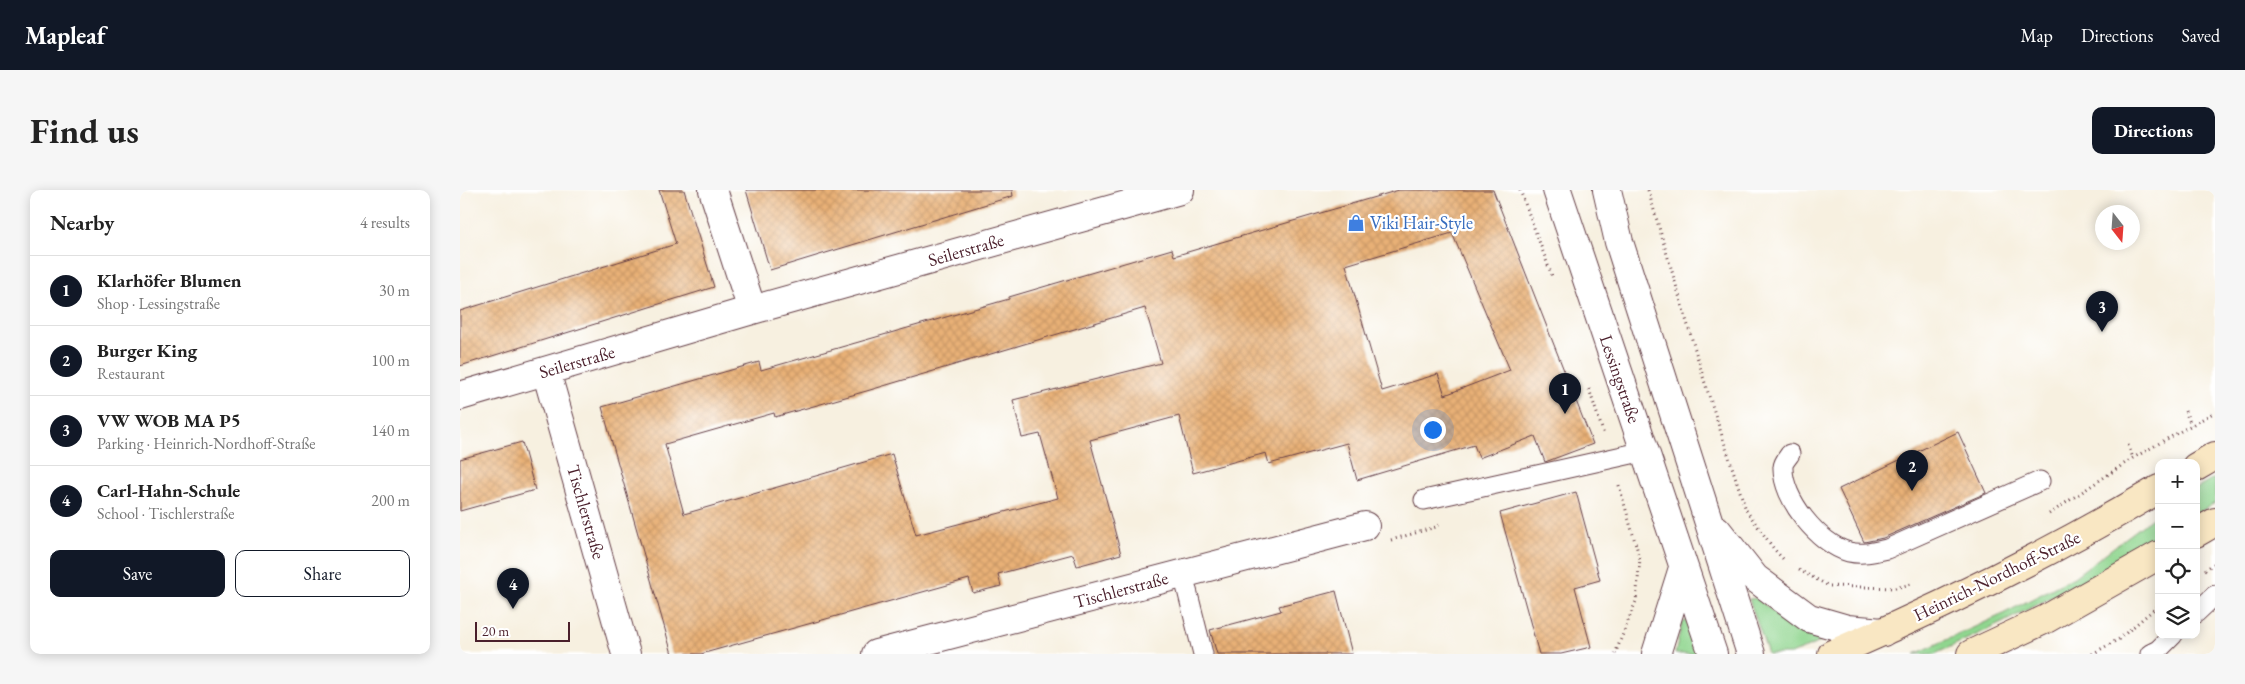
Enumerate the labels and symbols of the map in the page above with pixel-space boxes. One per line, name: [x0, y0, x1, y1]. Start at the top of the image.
north arrow: [2095, 205, 2140, 250]
place label: Viki Hair-Style: [1370, 211, 1473, 234]
shop icon: Viki Hair-Style: [1346, 213, 1366, 233]
street label: Seilerstraße: [925, 228, 1006, 271]
pin: 3: [2086, 291, 2118, 332]
street label: Lessingstraße: [1595, 332, 1646, 426]
street label: Seilerstraße: [536, 340, 617, 383]
pin: 1: [1549, 373, 1581, 414]
your location: [1420, 417, 1446, 443]
pin: 2: [1896, 450, 1928, 491]
street label: Tischlerstraße: [562, 462, 611, 562]
street label: Heinrich-Nordhoff-Straße: [1910, 525, 2084, 626]
street label: Tischlerstraße: [1071, 566, 1171, 613]
pin: 4: [497, 568, 529, 609]
scale bar: [475, 619, 570, 642]

